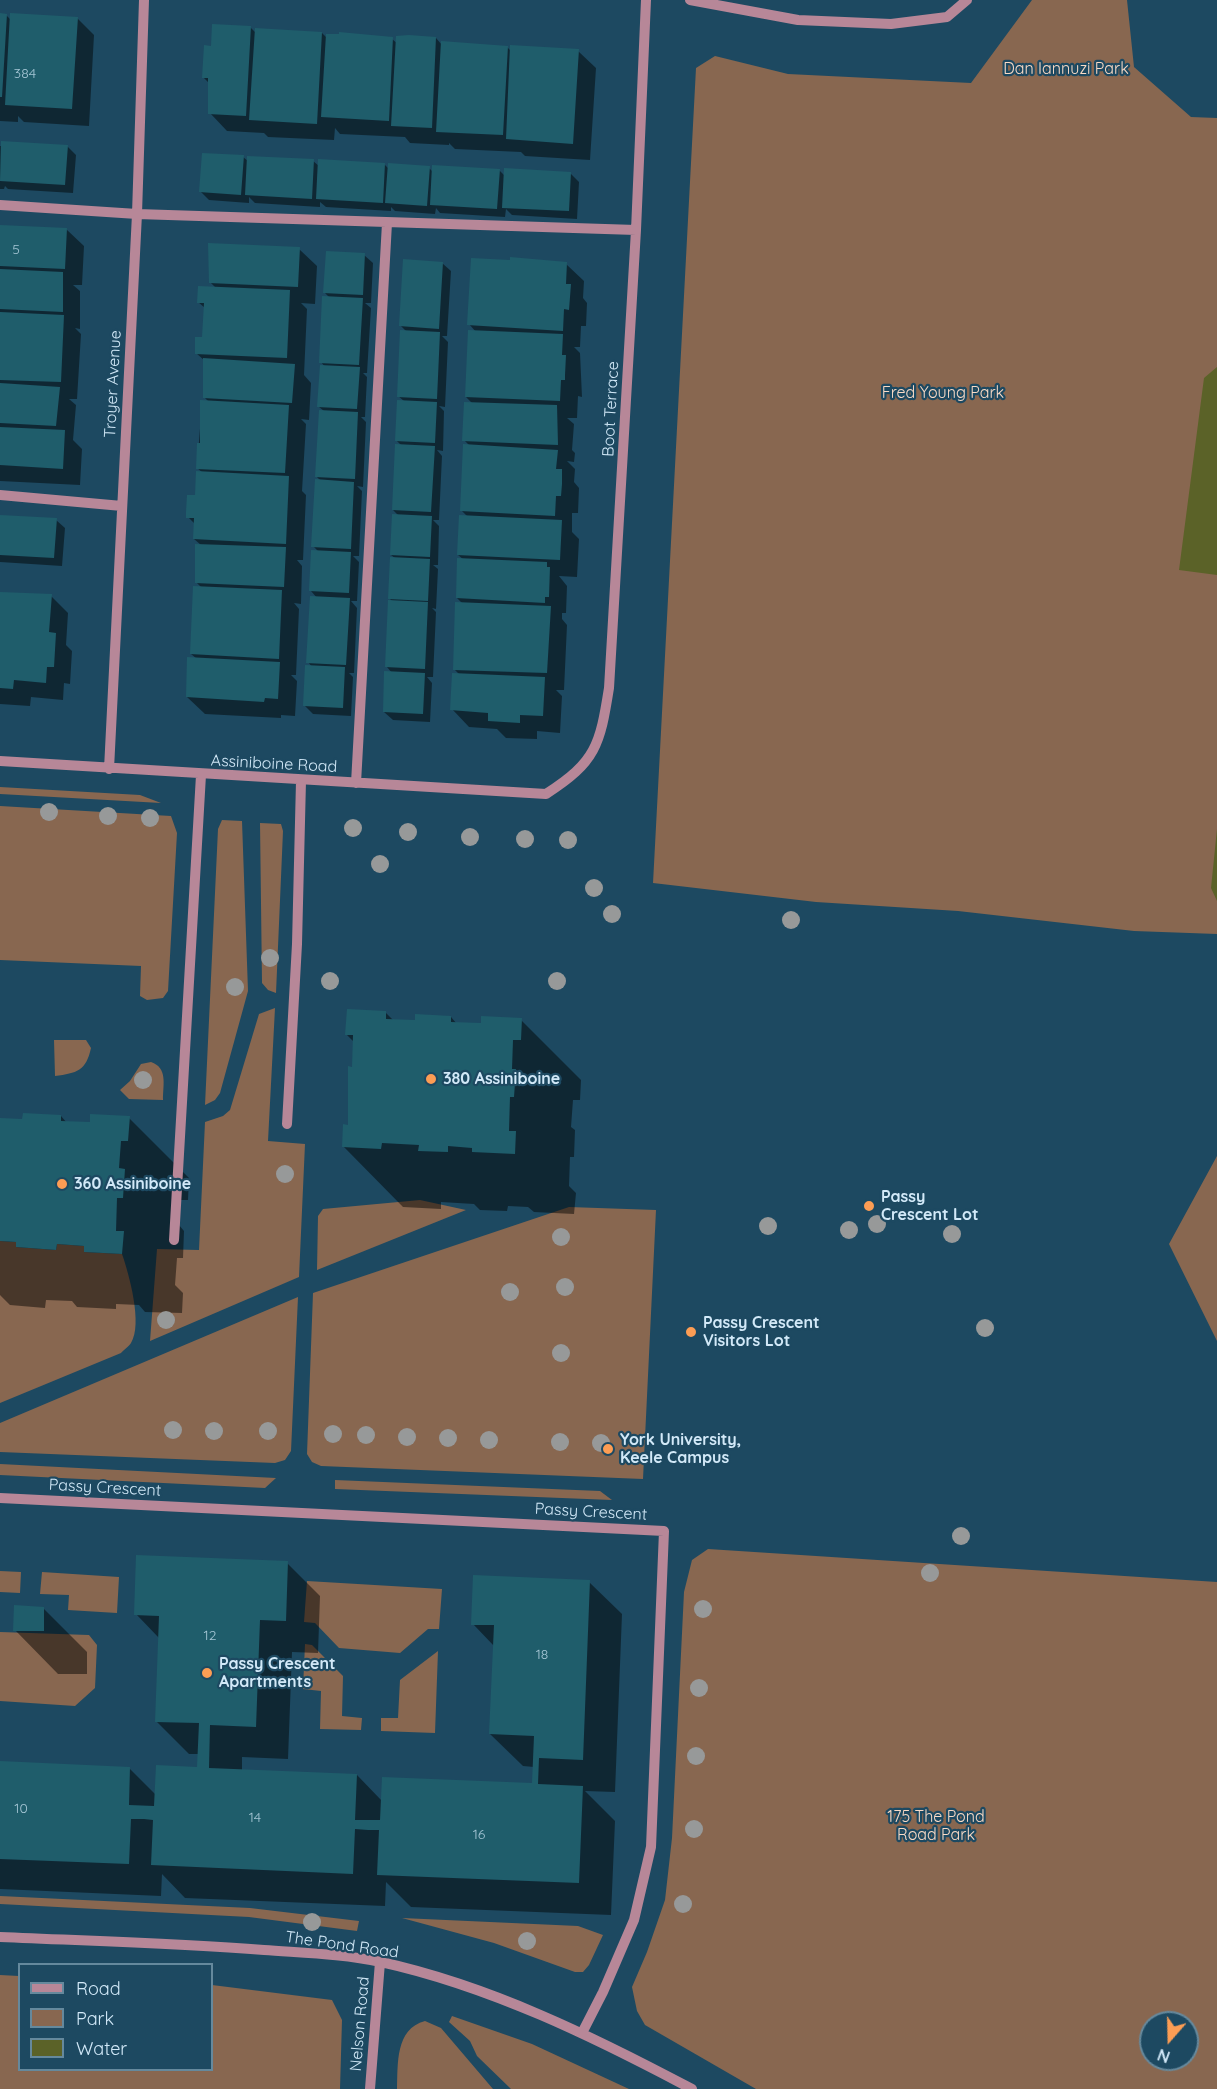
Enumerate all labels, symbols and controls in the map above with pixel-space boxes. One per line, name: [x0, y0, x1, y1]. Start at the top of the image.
park label: Dan Iannuzi Park: [1003, 59, 1129, 79]
house number: 384: [14, 66, 36, 82]
house number: 5: [12, 242, 20, 258]
street label: Troyer Avenue: [101, 330, 125, 438]
street label: Boot Terrace: [599, 361, 623, 457]
park label: Fred Young Park: [882, 383, 1004, 403]
street label: Assiniboine Road: [210, 751, 338, 777]
place label: 380 Assiniboine: [443, 1069, 560, 1089]
marker: 380 Assiniboine: [424, 1072, 438, 1086]
place label: 360 Assiniboine: [74, 1174, 191, 1194]
marker: 360 Assiniboine: [55, 1177, 69, 1191]
place label: Passy Crescent Lot: [881, 1187, 979, 1225]
marker: Passy Crescent Lot: [862, 1199, 876, 1213]
place label: Passy Crescent Visitors Lot: [703, 1313, 820, 1351]
marker: Passy Crescent Visitors Lot: [684, 1325, 698, 1339]
place label: York University, Keele Campus: [620, 1430, 741, 1468]
marker: York University, Keele Campus: [601, 1442, 615, 1456]
street label: Passy Crescent: [48, 1475, 162, 1501]
street label: Passy Crescent: [534, 1499, 648, 1525]
house number: 12: [204, 1628, 216, 1644]
house number: 18: [536, 1647, 548, 1663]
place label: Passy Crescent Apartments: [219, 1654, 336, 1692]
marker: Passy Crescent Apartments: [200, 1666, 214, 1680]
house number: 10: [14, 1801, 28, 1817]
park label: 175 The Pond Road Park: [887, 1807, 985, 1845]
house number: 14: [249, 1810, 261, 1826]
house number: 16: [473, 1827, 485, 1843]
street label: The Pond Road: [284, 1928, 400, 1962]
legend: [18, 1963, 213, 2071]
street label: Nelson Road: [346, 1976, 374, 2072]
text: Road: [76, 1977, 121, 2000]
text: Park: [76, 2007, 114, 2030]
north arrow: [1139, 2011, 1199, 2071]
text: Water: [76, 2037, 127, 2060]
text: N: [1155, 2045, 1172, 2067]

